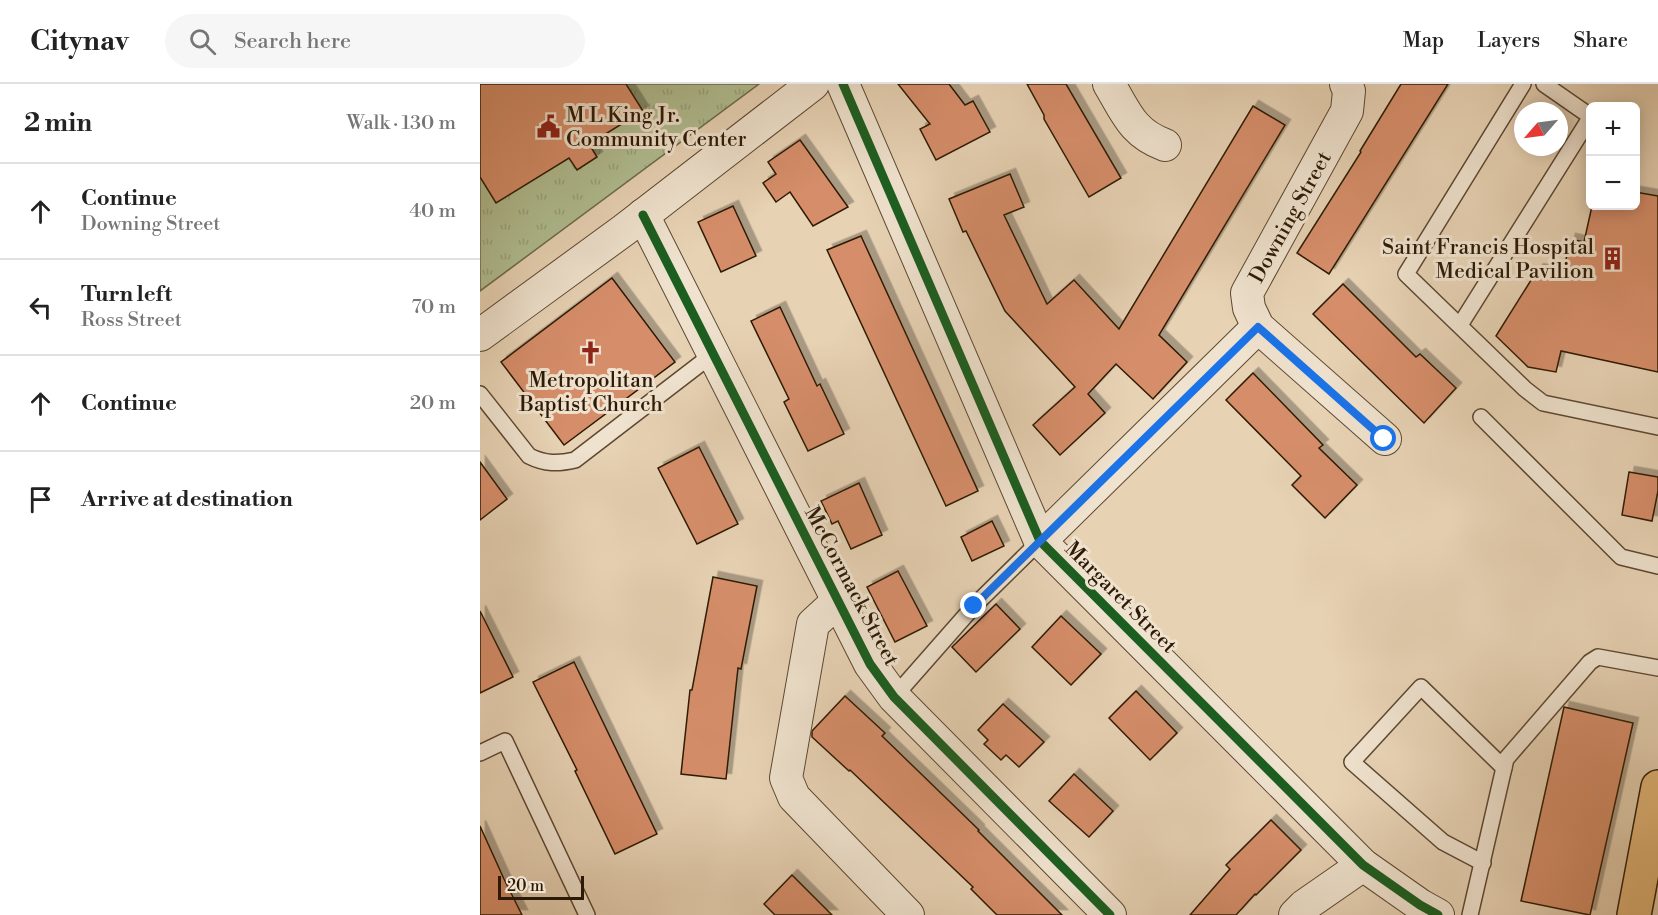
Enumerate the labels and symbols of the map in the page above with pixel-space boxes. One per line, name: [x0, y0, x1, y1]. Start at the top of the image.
north arrow: [1514, 102, 1568, 156]
place label: M L King Jr. Community Center: [566, 103, 747, 153]
public building icon: M L King Jr. Community Center: [535, 114, 561, 140]
street label: Downing Street: [1244, 147, 1338, 288]
place label: Saint Francis Hospital Medical Pavilion: [1382, 235, 1594, 285]
building icon: Saint Francis Hospital Medical Pavilion: [1599, 246, 1625, 272]
church icon: Metropolitan Baptist Church: [578, 339, 604, 365]
place label: Metropolitan Baptist Church: [518, 368, 663, 418]
route start: [1370, 425, 1396, 451]
street label: McCormack Street: [798, 502, 904, 671]
street label: Margaret Street: [1059, 536, 1182, 660]
route end: [960, 592, 986, 618]
scale bar: [498, 873, 584, 900]

